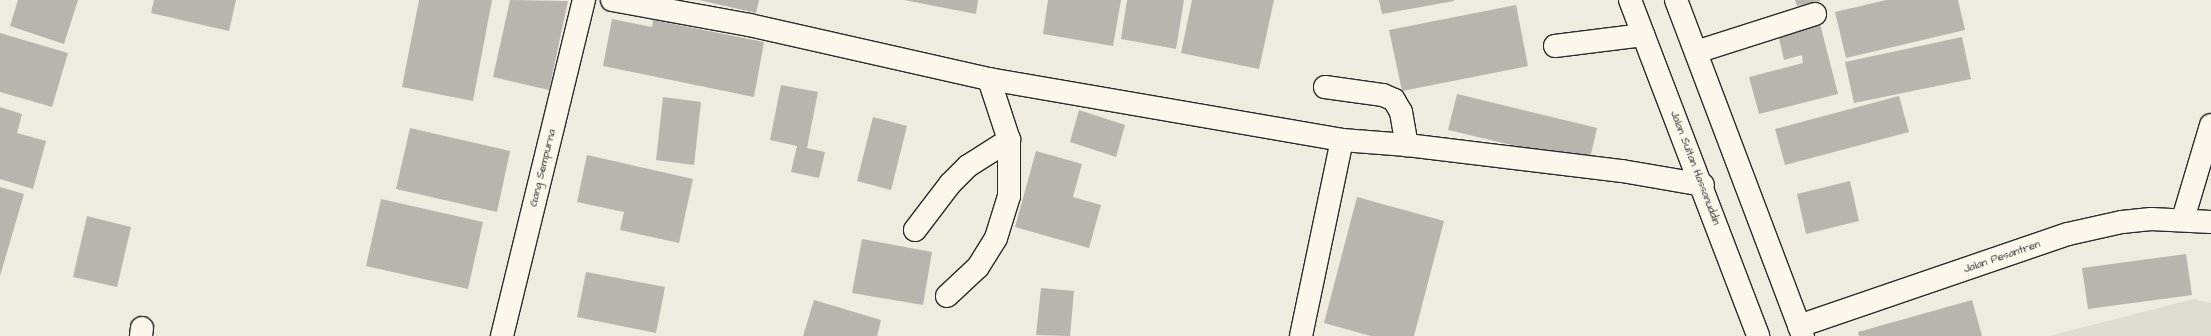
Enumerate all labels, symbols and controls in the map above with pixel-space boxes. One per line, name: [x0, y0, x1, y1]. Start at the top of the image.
street label: Jalan Sultan Hassanuddin: [1667, 109, 1723, 227]
street label: Gang Sempurna: [527, 128, 559, 208]
street label: Jalan Pesantren: [1962, 238, 2042, 276]

